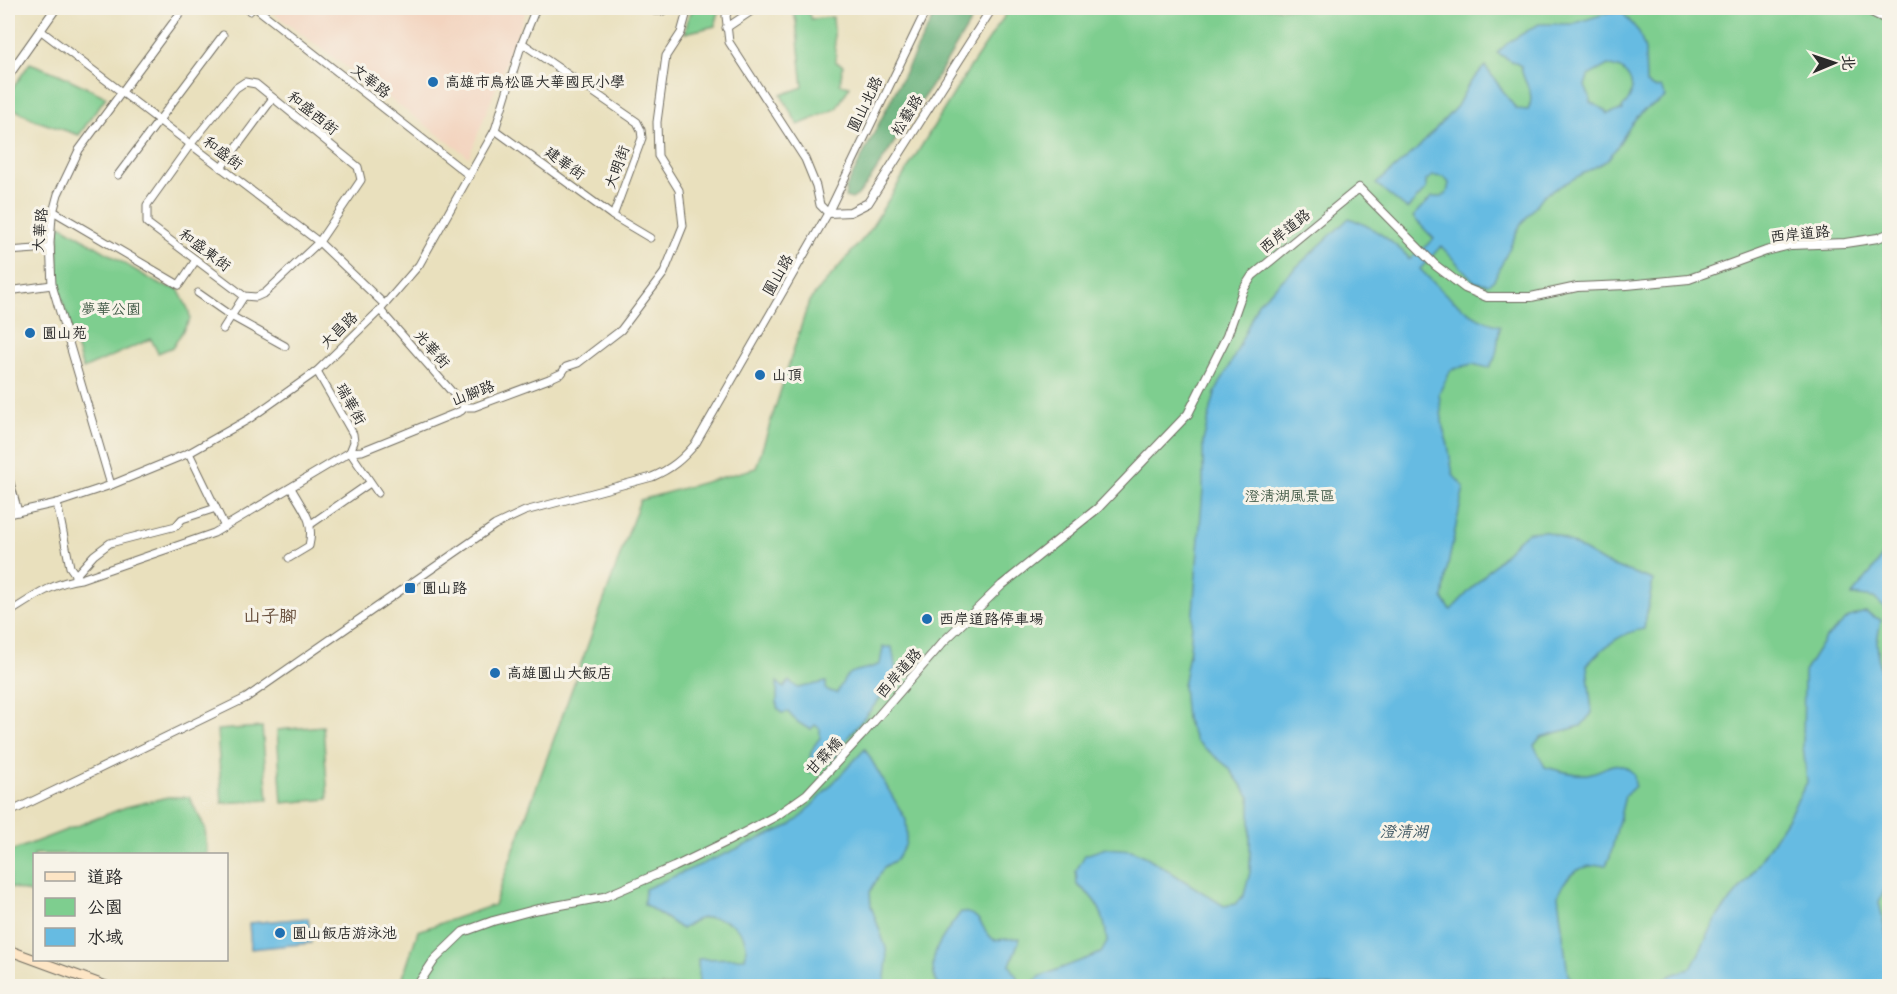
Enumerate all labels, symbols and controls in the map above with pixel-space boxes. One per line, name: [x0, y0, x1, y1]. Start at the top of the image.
north arrow: [1804, 33, 1864, 93]
text: 北: [1838, 54, 1862, 71]
street label: 文華路: [347, 57, 397, 103]
place label: 高雄市鳥松區大華國民小學: [445, 69, 625, 92]
street label: 圓山北路: [840, 71, 887, 135]
marker: 高雄市鳥松區大華國民小學: [426, 75, 440, 89]
street label: 和盛西街: [283, 84, 345, 140]
street label: 松藝路: [884, 89, 927, 139]
street label: 和盛街: [199, 129, 249, 175]
street label: 建華街: [541, 139, 591, 184]
street label: 大明街: [597, 141, 634, 192]
street label: 西岸道路: [1253, 202, 1315, 258]
street label: 大華路: [25, 206, 52, 253]
street label: 西岸道路: [1769, 218, 1831, 247]
street label: 和盛東街: [175, 222, 237, 276]
street label: 圓山路: [755, 249, 798, 299]
park label: 夢華公園: [81, 296, 141, 319]
street label: 大昌路: [314, 305, 362, 353]
place label: 圓山苑: [42, 320, 87, 343]
street label: 光華街: [410, 323, 457, 373]
marker: 圓山苑: [23, 326, 37, 340]
place label: 山頂: [772, 362, 802, 385]
marker: 山頂: [753, 368, 767, 382]
street label: 山腳路: [447, 373, 498, 410]
street label: 瑞華街: [331, 378, 373, 429]
park label: 澄清湖風景區: [1245, 483, 1335, 506]
place label: 圓山路: [422, 575, 467, 598]
marker: 圓山路: [403, 581, 417, 595]
district label: 山子腳: [243, 601, 297, 628]
place label: 西岸道路停車場: [939, 606, 1044, 629]
marker: 西岸道路停車場: [920, 612, 934, 626]
street label: 西岸道路: [870, 642, 926, 702]
place label: 高雄圓山大飯店: [507, 660, 612, 683]
marker: 高雄圓山大飯店: [488, 666, 502, 680]
street label: 甘霖橋: [799, 731, 847, 779]
water label: 澄清湖: [1380, 818, 1430, 842]
legend: [33, 853, 228, 961]
text: 道路: [87, 862, 123, 889]
text: 公園: [87, 892, 123, 919]
place label: 圓山飯店游泳池: [292, 920, 397, 943]
text: 水域: [87, 922, 123, 949]
marker: 圓山飯店游泳池: [273, 926, 287, 940]

